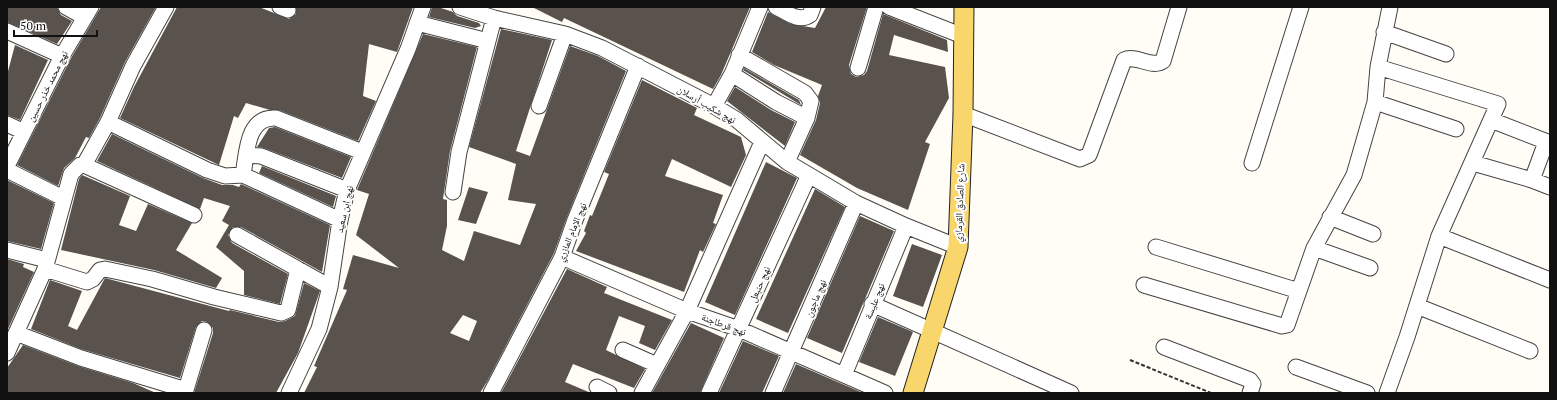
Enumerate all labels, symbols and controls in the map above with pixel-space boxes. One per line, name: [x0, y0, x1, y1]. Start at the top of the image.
scale bar: [14, 12, 97, 38]
text: 50 m: [20, 18, 47, 33]
street label: نهج محمد خذر حسين: [24, 48, 71, 124]
street label: نهج شكيب أرسلان: [675, 82, 739, 127]
street label: شارع الصادق القرمازي: [952, 163, 969, 243]
street label: نهج ابن سعيد: [333, 184, 356, 234]
street label: نهج الإمام المازري: [554, 200, 591, 264]
street label: نهج حنبعل: [746, 264, 773, 304]
street label: نهج ماجون: [802, 277, 829, 319]
street label: نهج عليسة: [861, 281, 888, 321]
street label: نهج قرطاجنة: [700, 310, 748, 339]

